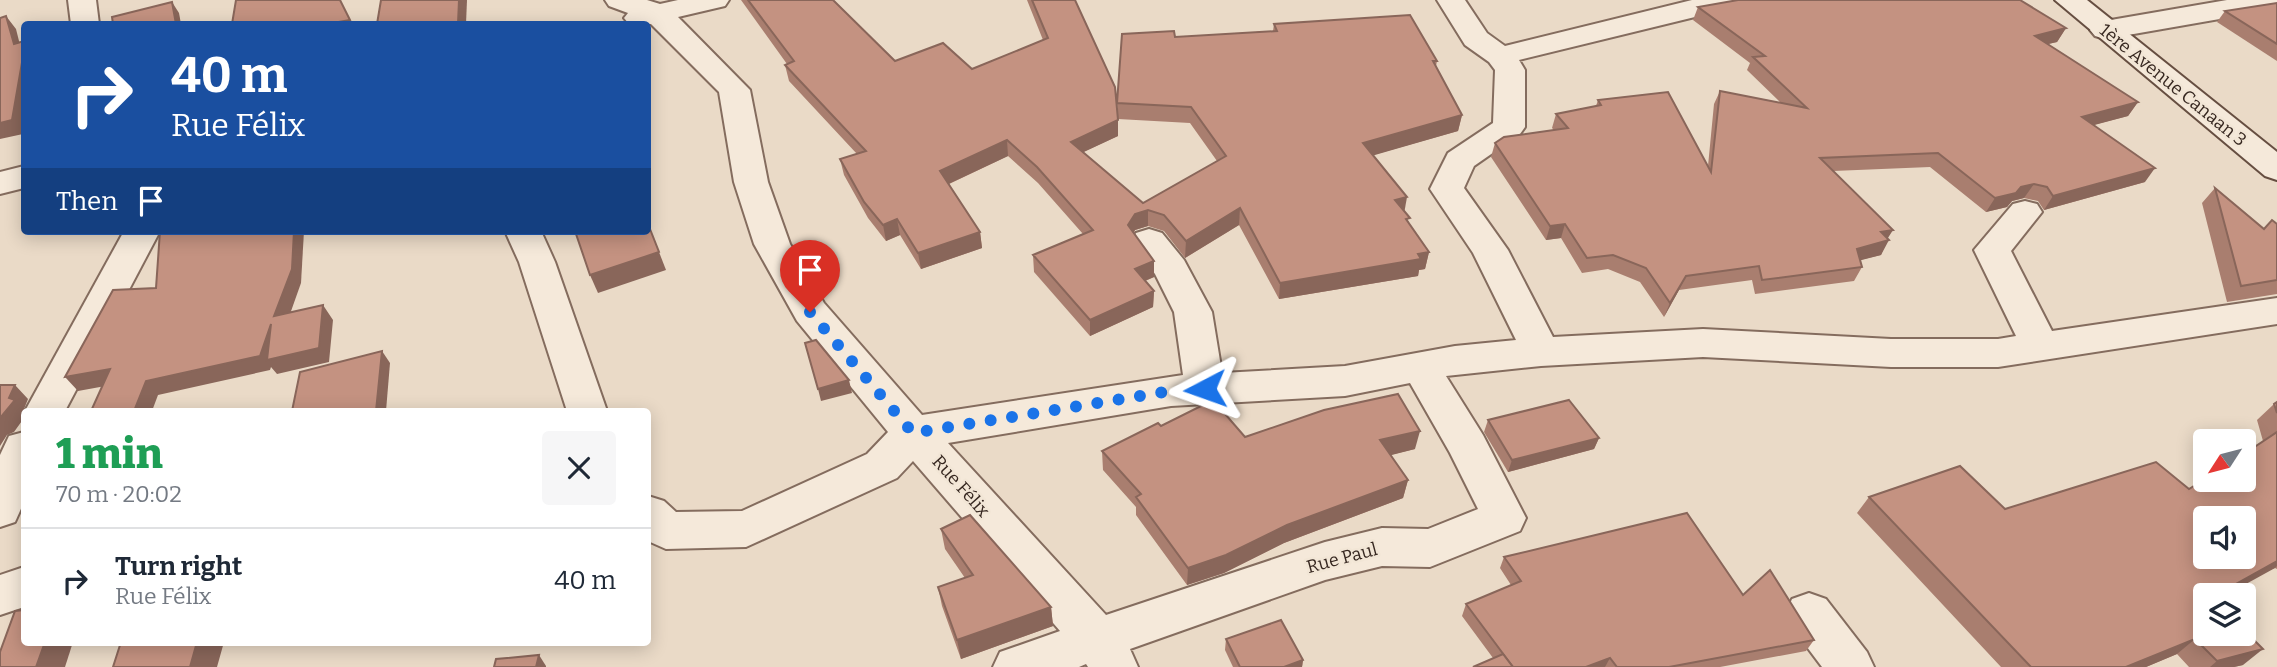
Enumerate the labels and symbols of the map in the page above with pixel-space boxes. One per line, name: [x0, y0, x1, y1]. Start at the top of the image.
street label: 1ère Avenue Canaan 3: [2095, 19, 2251, 151]
pin: [780, 240, 840, 312]
position arrow: [1168, 352, 1242, 426]
north arrow: [2193, 429, 2256, 492]
street label: Rue Félix: [928, 451, 994, 521]
street label: Rue Paul: [1304, 538, 1380, 578]

